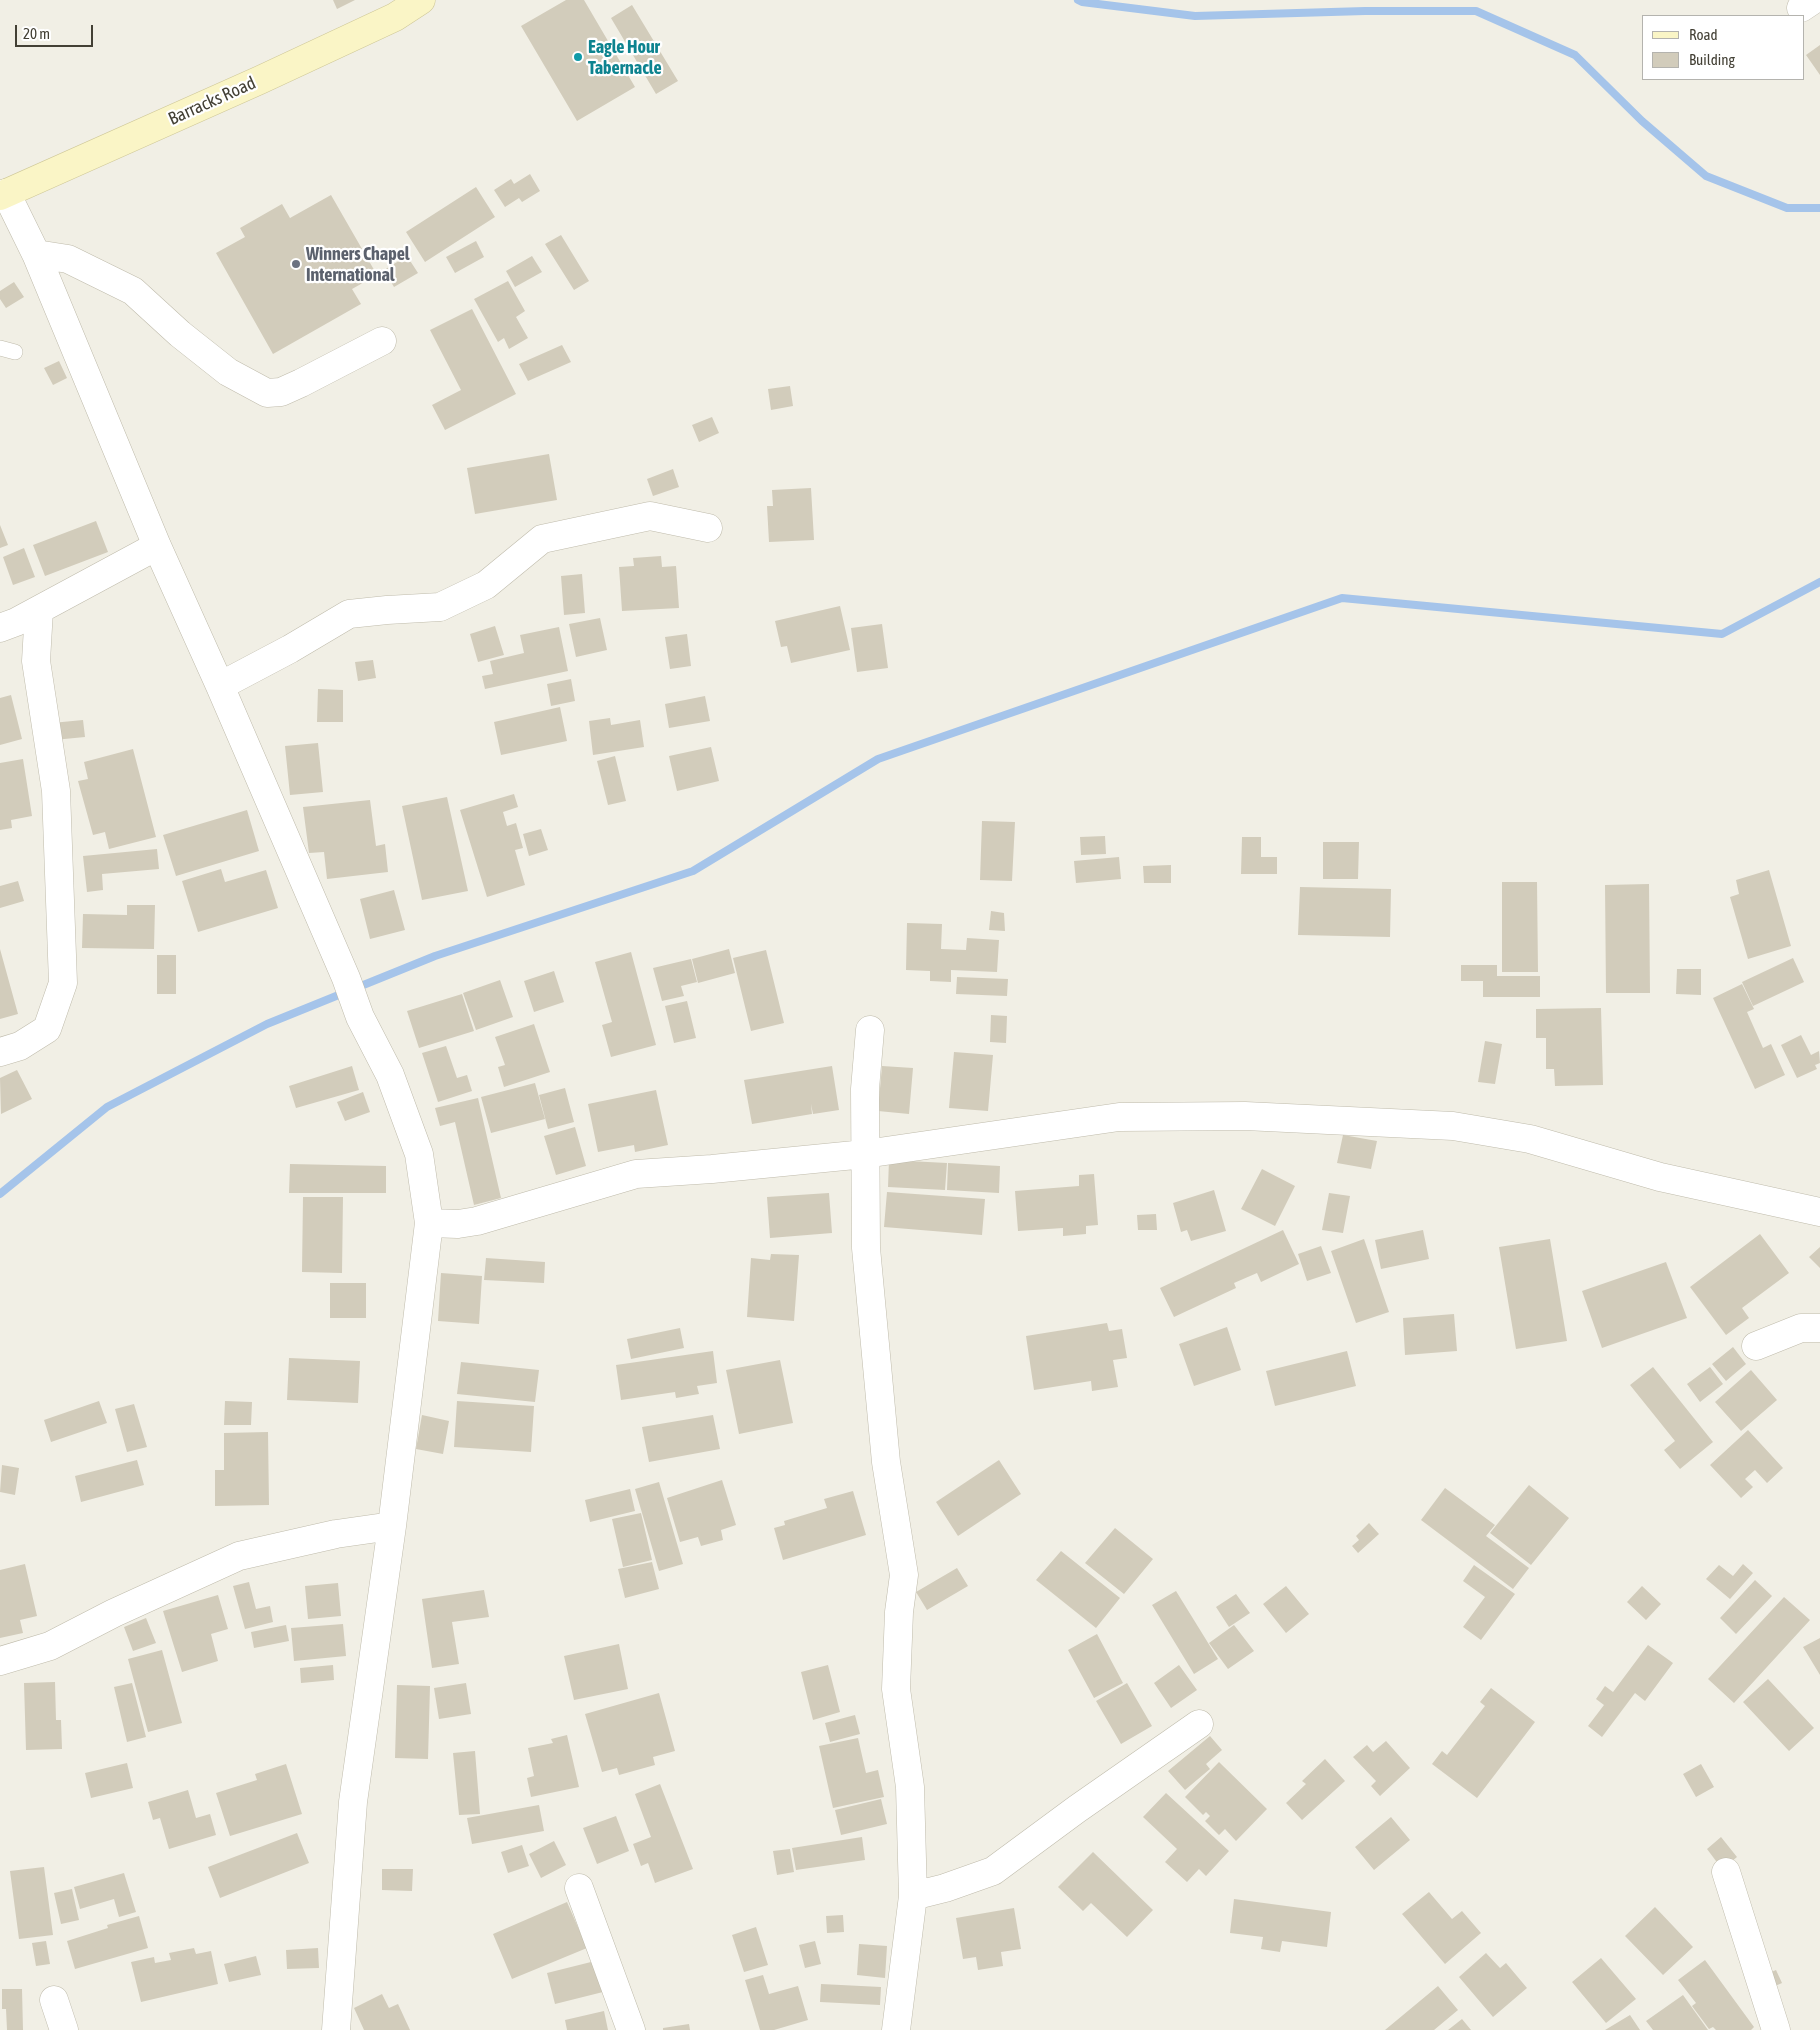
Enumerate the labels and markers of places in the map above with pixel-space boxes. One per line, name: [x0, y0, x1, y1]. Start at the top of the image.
place label: Eagle Hour Tabernacle: [588, 36, 662, 78]
marker: Eagle Hour Tabernacle: [572, 51, 584, 63]
place label: Winners Chapel International: [306, 243, 410, 286]
marker: Winners Chapel International: [290, 258, 302, 270]

